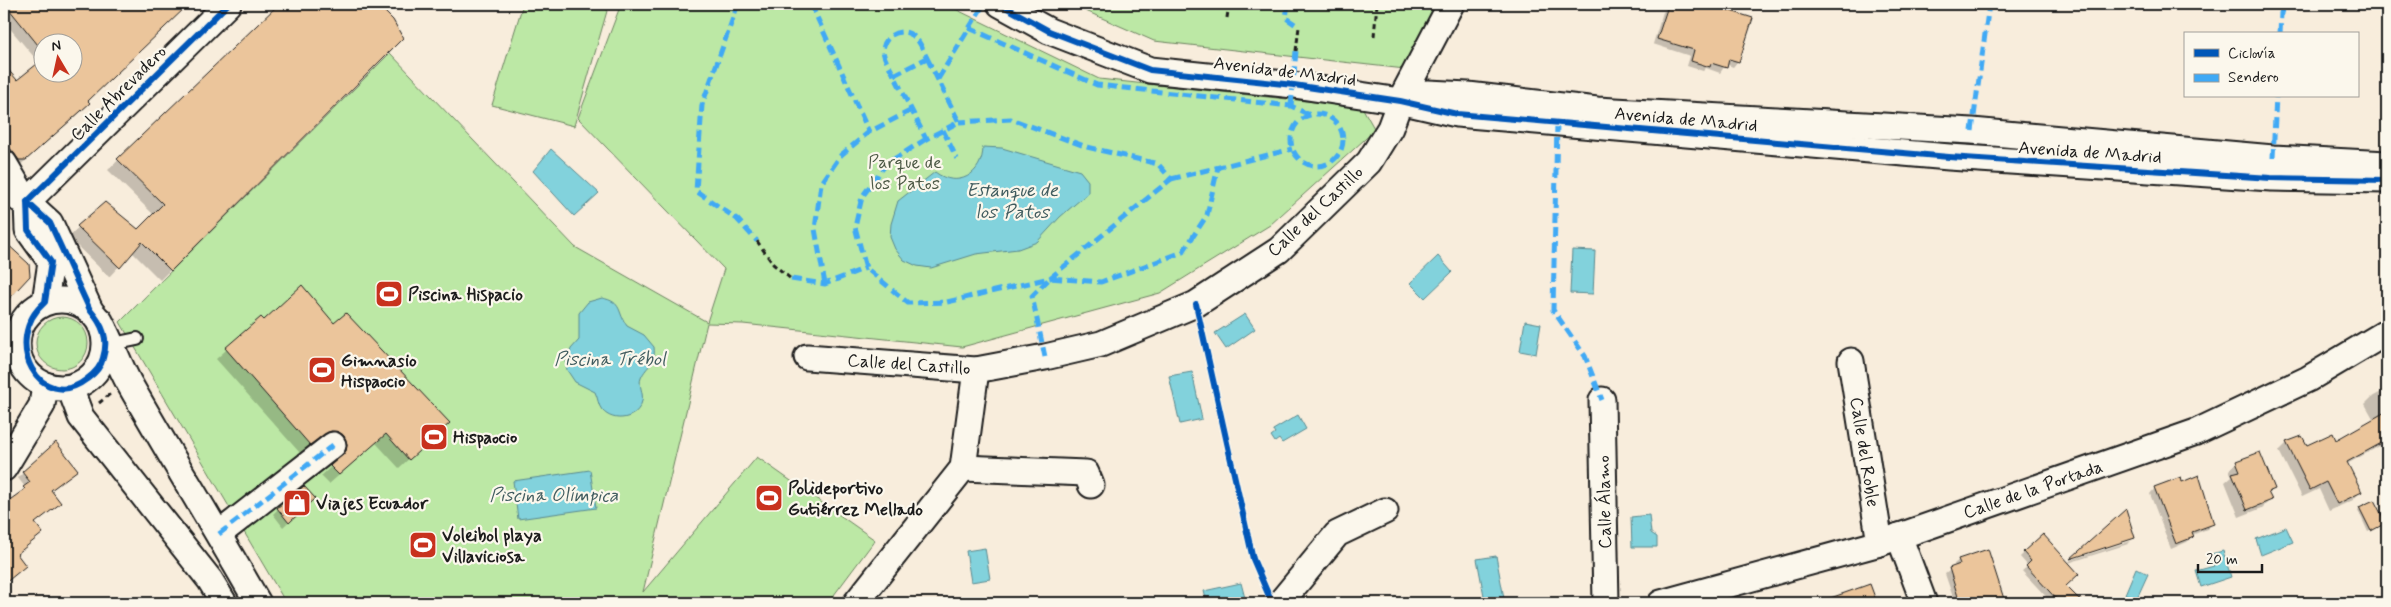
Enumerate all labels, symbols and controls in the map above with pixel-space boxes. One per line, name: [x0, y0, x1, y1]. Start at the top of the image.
north arrow: [32, 32, 82, 82]
legend: [2184, 32, 2358, 98]
text: N: [50, 37, 62, 56]
street label: Calle Abrevadero: [65, 40, 172, 147]
text: Ciclovía: [2228, 44, 2276, 64]
street label: Avenida de Madrid: [1212, 51, 1358, 93]
text: Sendero: [2228, 68, 2279, 88]
street label: Avenida de Madrid: [1613, 102, 1758, 138]
street label: Avenida de Madrid: [2017, 136, 2162, 170]
park label: Parque de los Patos: [868, 151, 942, 196]
street label: Calle del Castillo: [1262, 161, 1369, 263]
water label: Estanque de los Patos: [966, 178, 1059, 225]
sports icon: Piscina Hispacio: [374, 279, 404, 309]
place label: Piscina Hispacio: [408, 283, 523, 307]
water label: Piscina Trébol: [554, 347, 667, 372]
place label: Gimnasio Hispaocio: [341, 349, 417, 394]
street label: Calle del Castillo: [847, 349, 971, 381]
sports icon: Gimnasio Hispaocio: [307, 355, 337, 385]
street label: Calle del Roble: [1843, 395, 1885, 509]
sports icon: Hispaocio: [419, 422, 449, 452]
place label: Hispaocio: [453, 426, 517, 450]
street label: Calle Álamo: [1592, 455, 1618, 549]
street label: Calle de la Portada: [1960, 455, 2106, 525]
place label: Polideportivo Gutiérrez Mellado: [788, 477, 923, 522]
water label: Piscina Olímpica: [490, 483, 619, 508]
sports icon: Polideportivo Gutiérrez Mellado: [754, 483, 784, 513]
shop icon: Viajes Ecuador: [282, 488, 312, 518]
place label: Viajes Ecuador: [316, 492, 429, 516]
place label: Voleibol playa Villaviciosa: [442, 524, 542, 569]
sports icon: Voleibol playa Villaviciosa: [408, 530, 438, 560]
scale bar: [2198, 542, 2262, 574]
text: 20 m: [2206, 550, 2238, 570]

